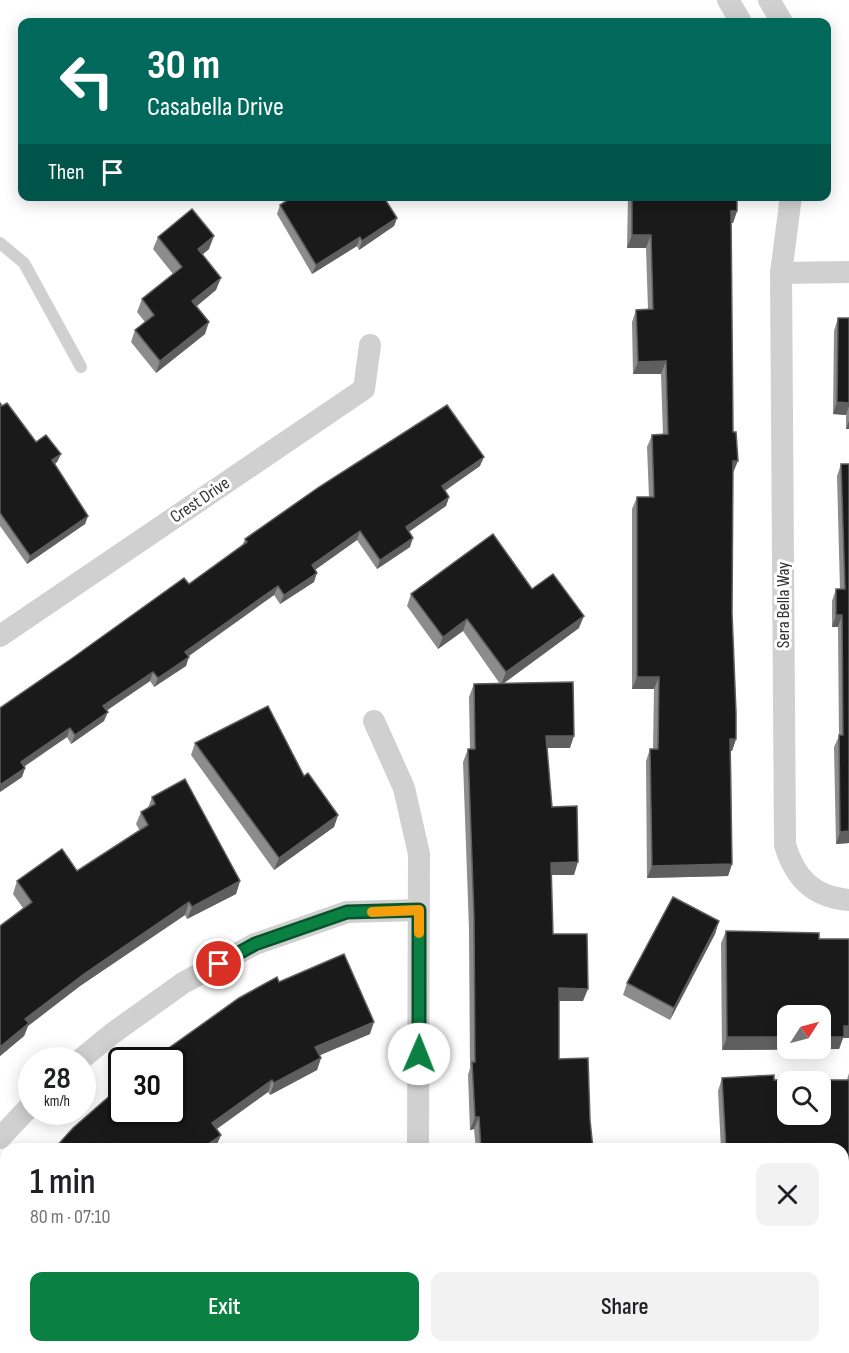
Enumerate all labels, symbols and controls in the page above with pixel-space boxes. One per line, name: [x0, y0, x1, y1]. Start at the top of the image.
text: 30 m: [147, 40, 220, 91]
icon: left: [48, 42, 126, 120]
text: Casabella Drive: [147, 91, 284, 123]
icon: arrive: [96, 156, 129, 189]
text: Then: [48, 159, 84, 186]
street label: Crest Drive: [166, 473, 234, 527]
street label: Sera Bella Way: [773, 562, 794, 648]
pin: [193, 938, 244, 989]
icon: arrive: [202, 947, 235, 980]
north arrow: [777, 1005, 831, 1059]
map controls: [777, 1005, 831, 1125]
position arrow: [387, 1022, 451, 1086]
speed limit sign: 30: [108, 1047, 186, 1125]
text: 28: [43, 1061, 71, 1097]
button: search: [777, 1071, 831, 1125]
text: km/h: [44, 1092, 70, 1111]
text: 1 min: [30, 1161, 95, 1204]
button: close: [756, 1163, 819, 1226]
text: 80 m · 07:10: [30, 1205, 110, 1229]
button: Exit: [30, 1272, 419, 1341]
button: Share: [431, 1272, 819, 1341]

